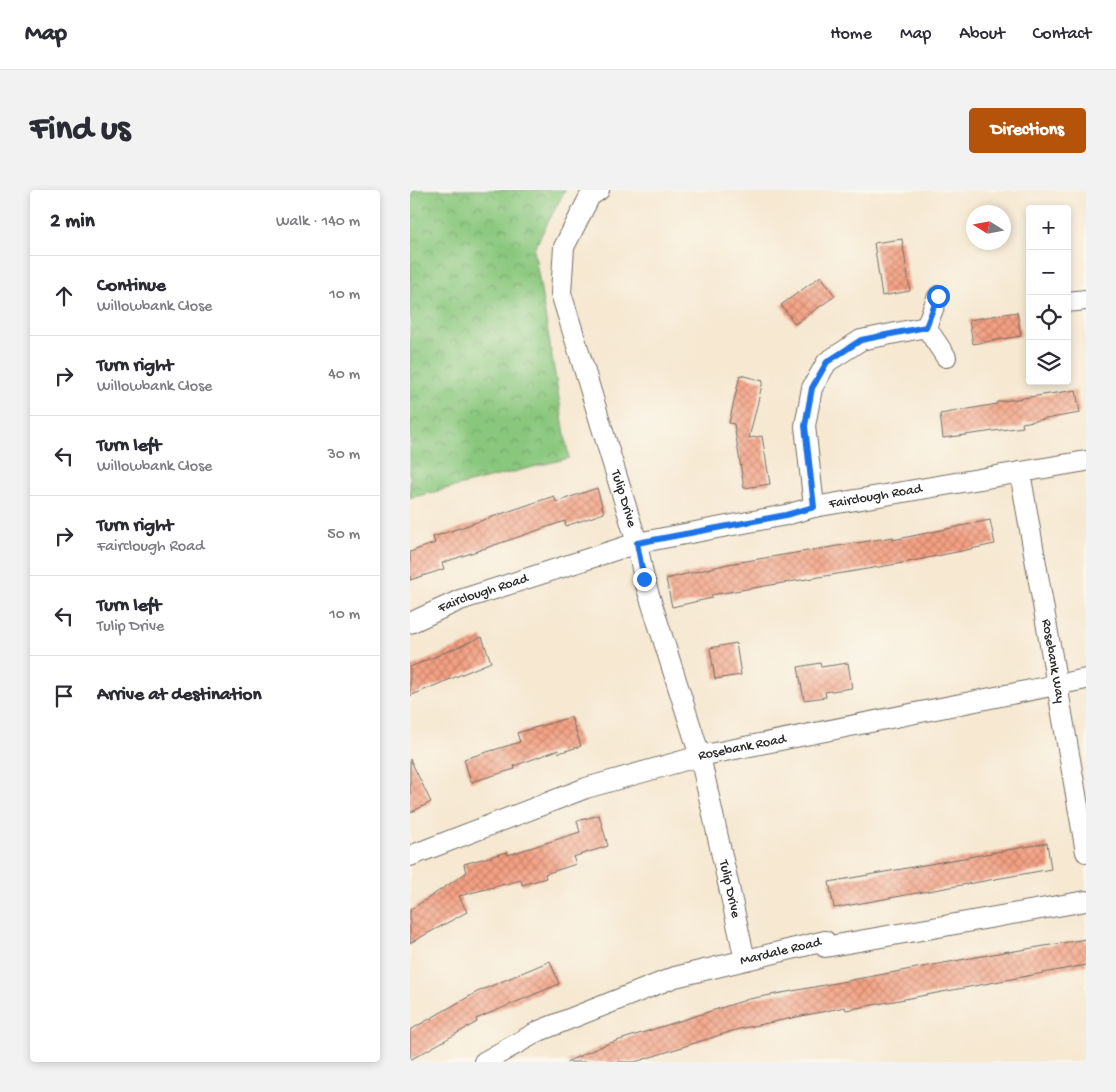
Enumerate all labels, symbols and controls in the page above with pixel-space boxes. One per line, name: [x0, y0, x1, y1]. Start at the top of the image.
text: Map: [25, 20, 67, 49]
text: Home: [830, 24, 872, 45]
text: Map: [900, 24, 931, 45]
text: About: [959, 24, 1005, 45]
text: Contact: [1033, 24, 1091, 45]
button: Directions: [969, 108, 1086, 153]
text: Find us: [30, 110, 130, 151]
north arrow: [966, 205, 1011, 250]
map controls: [1026, 205, 1071, 385]
button: +: [1026, 205, 1071, 250]
text: 2 min: [50, 210, 95, 235]
text: Walk · 140 m: [276, 213, 360, 232]
button: −: [1026, 250, 1071, 295]
text: Continue: [97, 275, 166, 298]
icon: ahead: [50, 282, 78, 310]
route start: [927, 285, 950, 308]
text: 10 m: [329, 286, 360, 305]
button: locate: [1026, 295, 1071, 340]
text: Willowbank Close: [97, 298, 212, 317]
button: layers: [1026, 340, 1071, 385]
text: Turn right: [97, 355, 173, 378]
icon: right: [50, 362, 78, 390]
text: 40 m: [328, 366, 360, 385]
text: Willowbank Close: [97, 378, 212, 397]
text: Turn left: [97, 435, 161, 458]
icon: left: [50, 442, 78, 470]
text: 30 m: [327, 446, 360, 465]
text: Willowbank Close: [97, 458, 212, 477]
street label: Tulip Drive: [606, 467, 640, 530]
street label: Fairclough Road: [827, 480, 925, 513]
text: Turn right: [97, 515, 173, 538]
icon: right: [50, 522, 78, 550]
text: 50 m: [327, 526, 360, 545]
text: Fairclough Road: [97, 538, 204, 557]
route end: [633, 568, 656, 591]
street label: Fairclough Road: [435, 570, 532, 618]
text: Turn left: [97, 595, 161, 618]
icon: left: [50, 602, 78, 630]
text: 10 m: [329, 606, 360, 625]
text: Tulip Drive: [97, 618, 164, 637]
street label: Rosebank Way: [1037, 618, 1069, 705]
icon: arrive: [50, 682, 78, 710]
text: Arrive at destination: [97, 684, 261, 707]
street label: Rosebank Road: [697, 730, 789, 765]
street label: Tulip Drive: [714, 857, 744, 920]
street label: Mardale Road: [738, 933, 824, 970]

